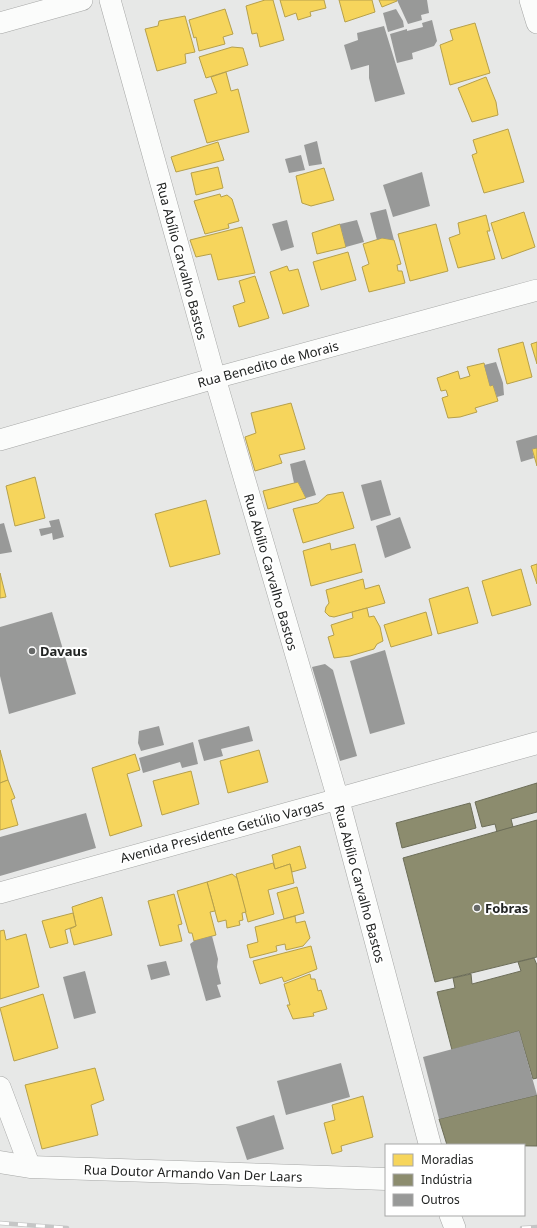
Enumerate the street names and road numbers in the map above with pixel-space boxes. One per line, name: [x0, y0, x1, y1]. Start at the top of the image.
street label: Rua Abílio Carvalho Bastos: [152, 180, 212, 342]
street label: Rua Benedito de Morais: [195, 336, 341, 392]
street label: Rua Abílio Carvalho Bastos: [240, 491, 302, 653]
street label: Avenida Presidente Getúlio Vargas: [118, 795, 326, 867]
street label: Rua Abílio Carvalho Bastos: [330, 803, 390, 965]
street label: Rua Doutor Armando Van Der Laars: [83, 1160, 303, 1186]

